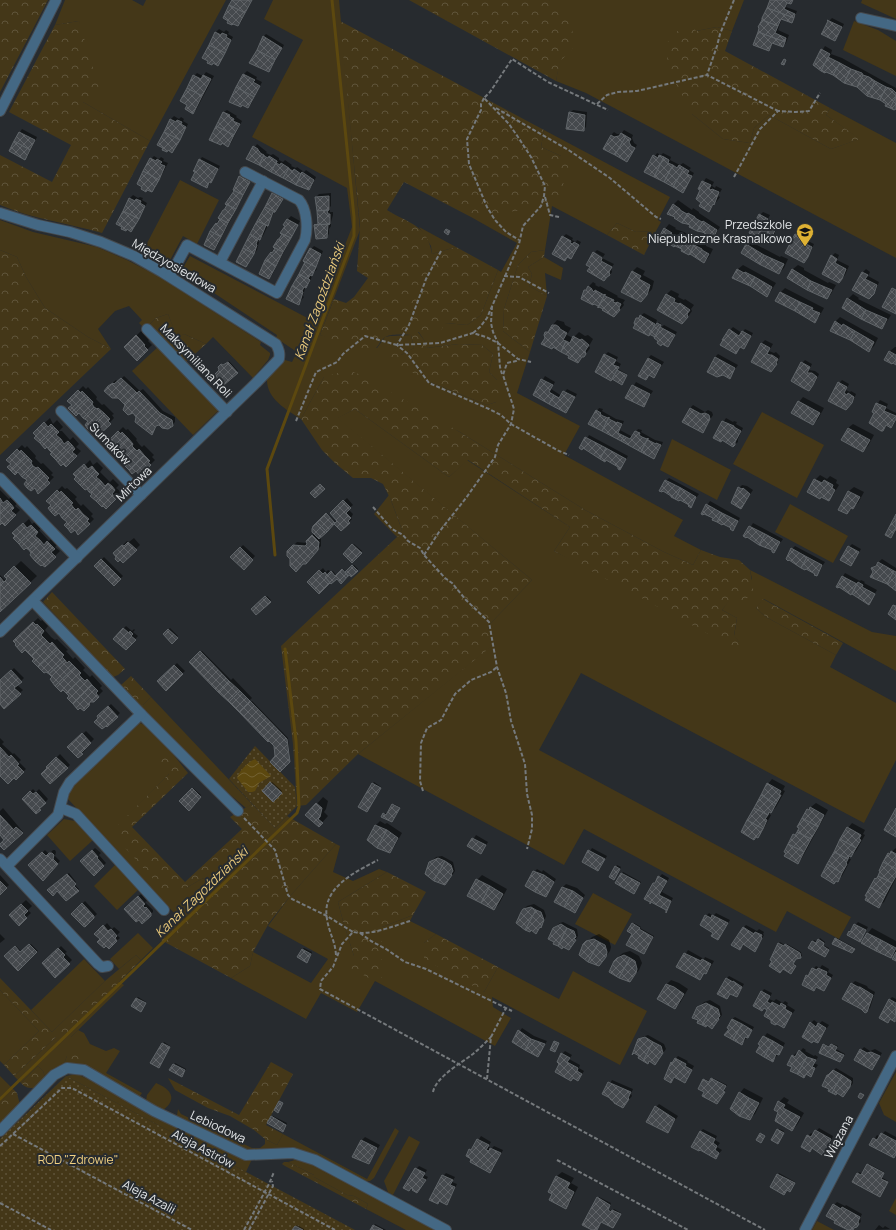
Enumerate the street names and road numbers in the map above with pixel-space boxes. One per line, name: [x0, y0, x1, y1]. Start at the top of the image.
street label: Międzyosiedlowa: [129, 235, 220, 297]
street label: Maksymiliana Roli: [157, 320, 236, 401]
street label: Sumaków: [86, 419, 135, 469]
street label: Mirtowa: [112, 462, 155, 505]
street label: Lebiodowa: [188, 1106, 249, 1147]
street label: Wiązana: [820, 1112, 857, 1161]
street label: Aleja Astrów: [169, 1125, 237, 1172]
street label: Aleja Azalii: [120, 1175, 179, 1218]

